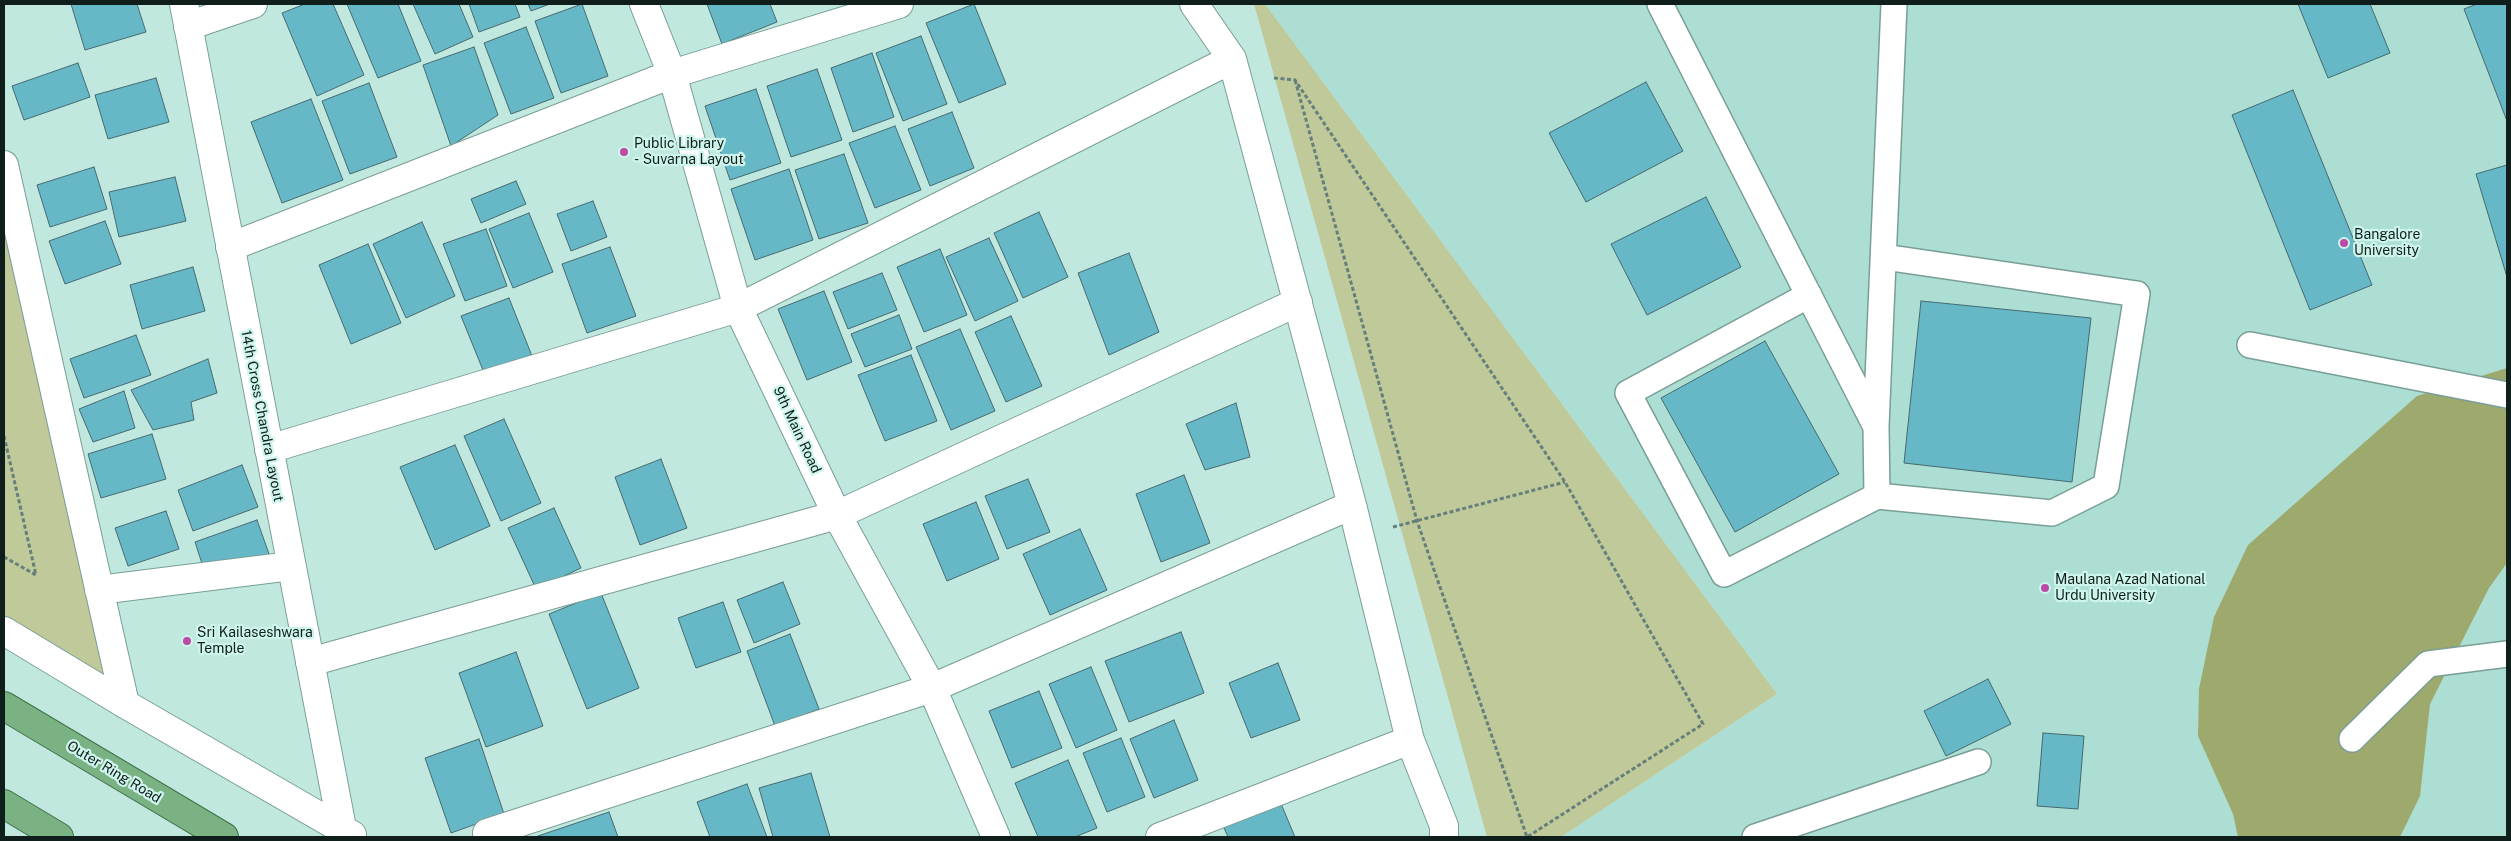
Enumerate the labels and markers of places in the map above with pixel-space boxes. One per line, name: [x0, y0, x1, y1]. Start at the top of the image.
place label: Public Library - Suvarna Layout: [634, 136, 744, 168]
marker: Public Library - Suvarna Layout: [618, 146, 630, 158]
place label: Bangalore University: [2354, 227, 2421, 260]
marker: Bangalore University: [2338, 237, 2350, 249]
place label: Maulana Azad National Urdu University: [2055, 572, 2206, 604]
marker: Maulana Azad National Urdu University: [2039, 582, 2051, 594]
place label: Sri Kailaseshwara Temple: [197, 625, 313, 658]
marker: Sri Kailaseshwara Temple: [181, 635, 193, 647]

